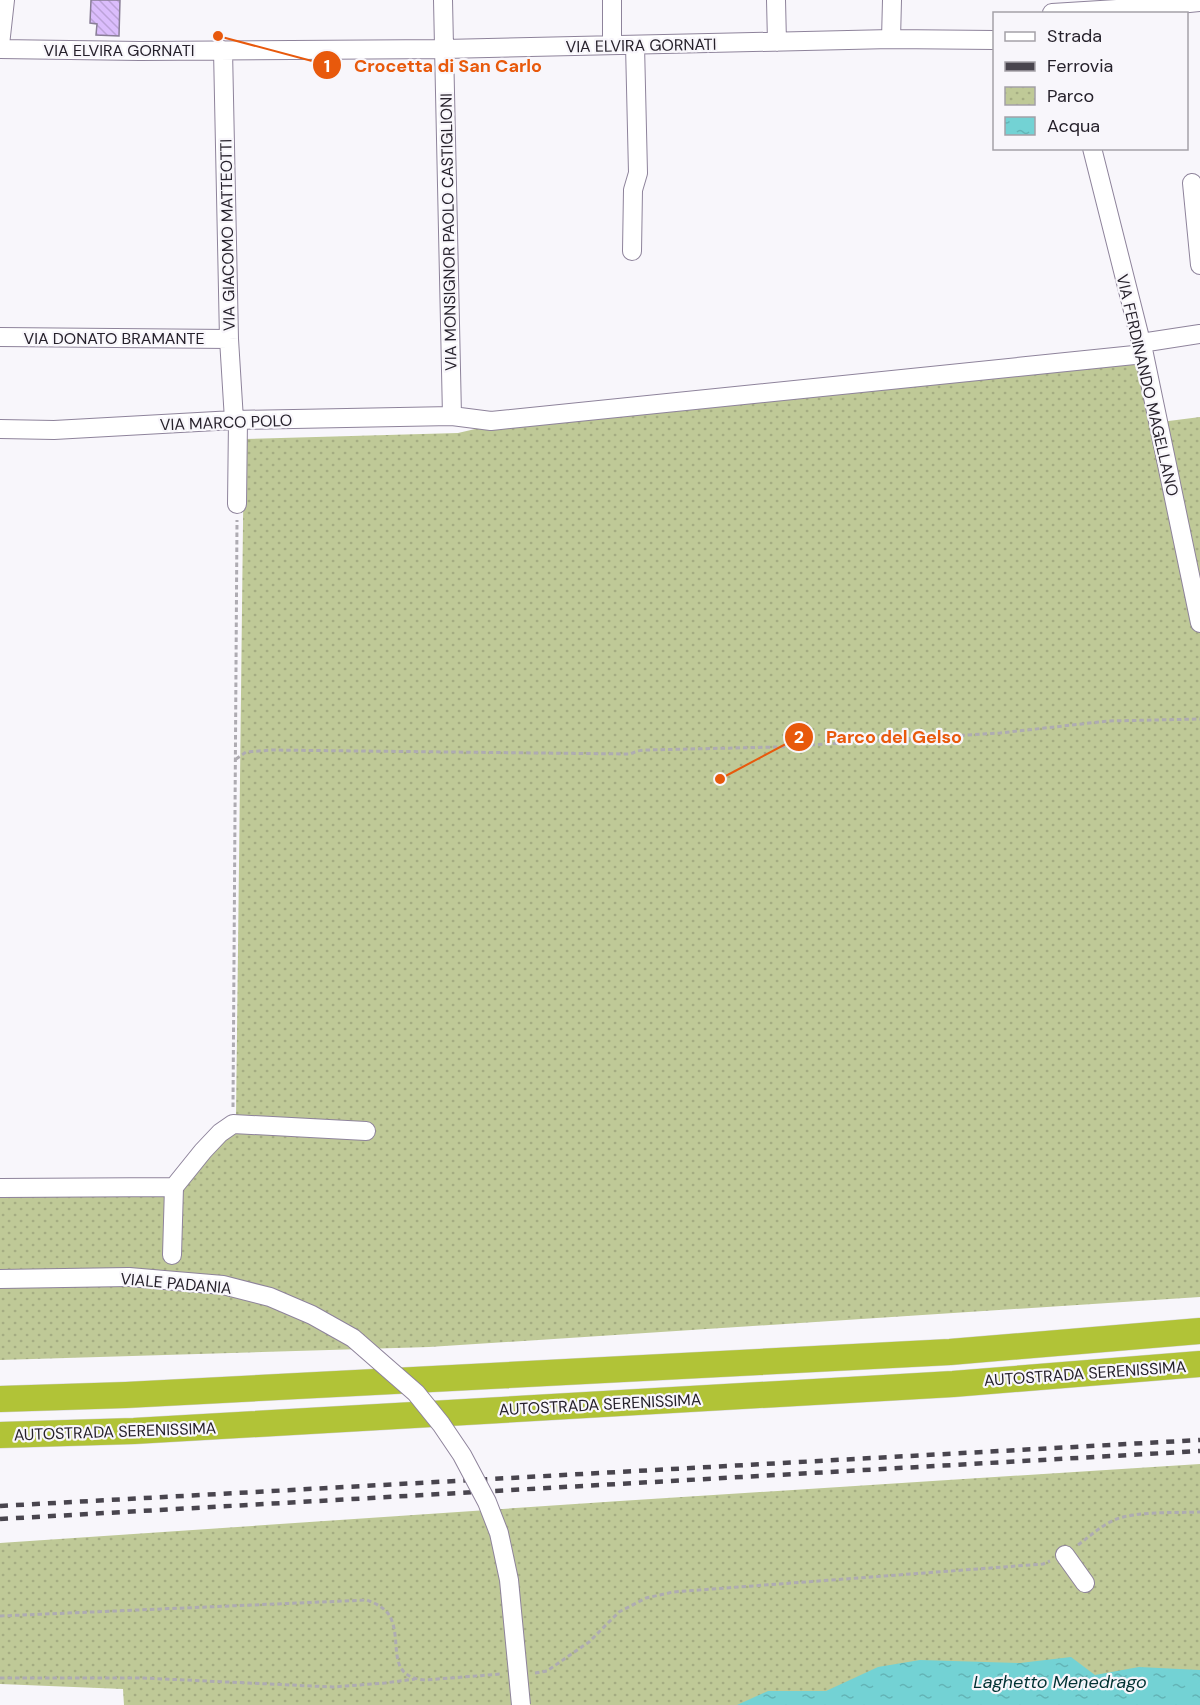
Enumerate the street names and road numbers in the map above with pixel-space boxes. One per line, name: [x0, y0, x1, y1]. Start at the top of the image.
street label: VIA ELVIRA GORNATI: [565, 34, 717, 57]
street label: VIA ELVIRA GORNATI: [44, 40, 194, 61]
street label: VIA MONSIGNOR PAOLO CASTIGLIONI: [436, 93, 461, 371]
street label: VIA GIACOMO MATTEOTTI: [215, 139, 240, 331]
street label: VIA FERDINANDO MAGELLANO: [1112, 272, 1183, 498]
street label: VIA DONATO BRAMANTE: [23, 328, 205, 349]
street label: VIA MARCO POLO: [159, 410, 293, 435]
street label: VIALE PADANIA: [119, 1268, 233, 1299]
street label: AUTOSTRADA SERENISSIMA: [983, 1356, 1187, 1391]
street label: AUTOSTRADA SERENISSIMA: [498, 1389, 702, 1420]
street label: AUTOSTRADA SERENISSIMA: [13, 1417, 217, 1446]

